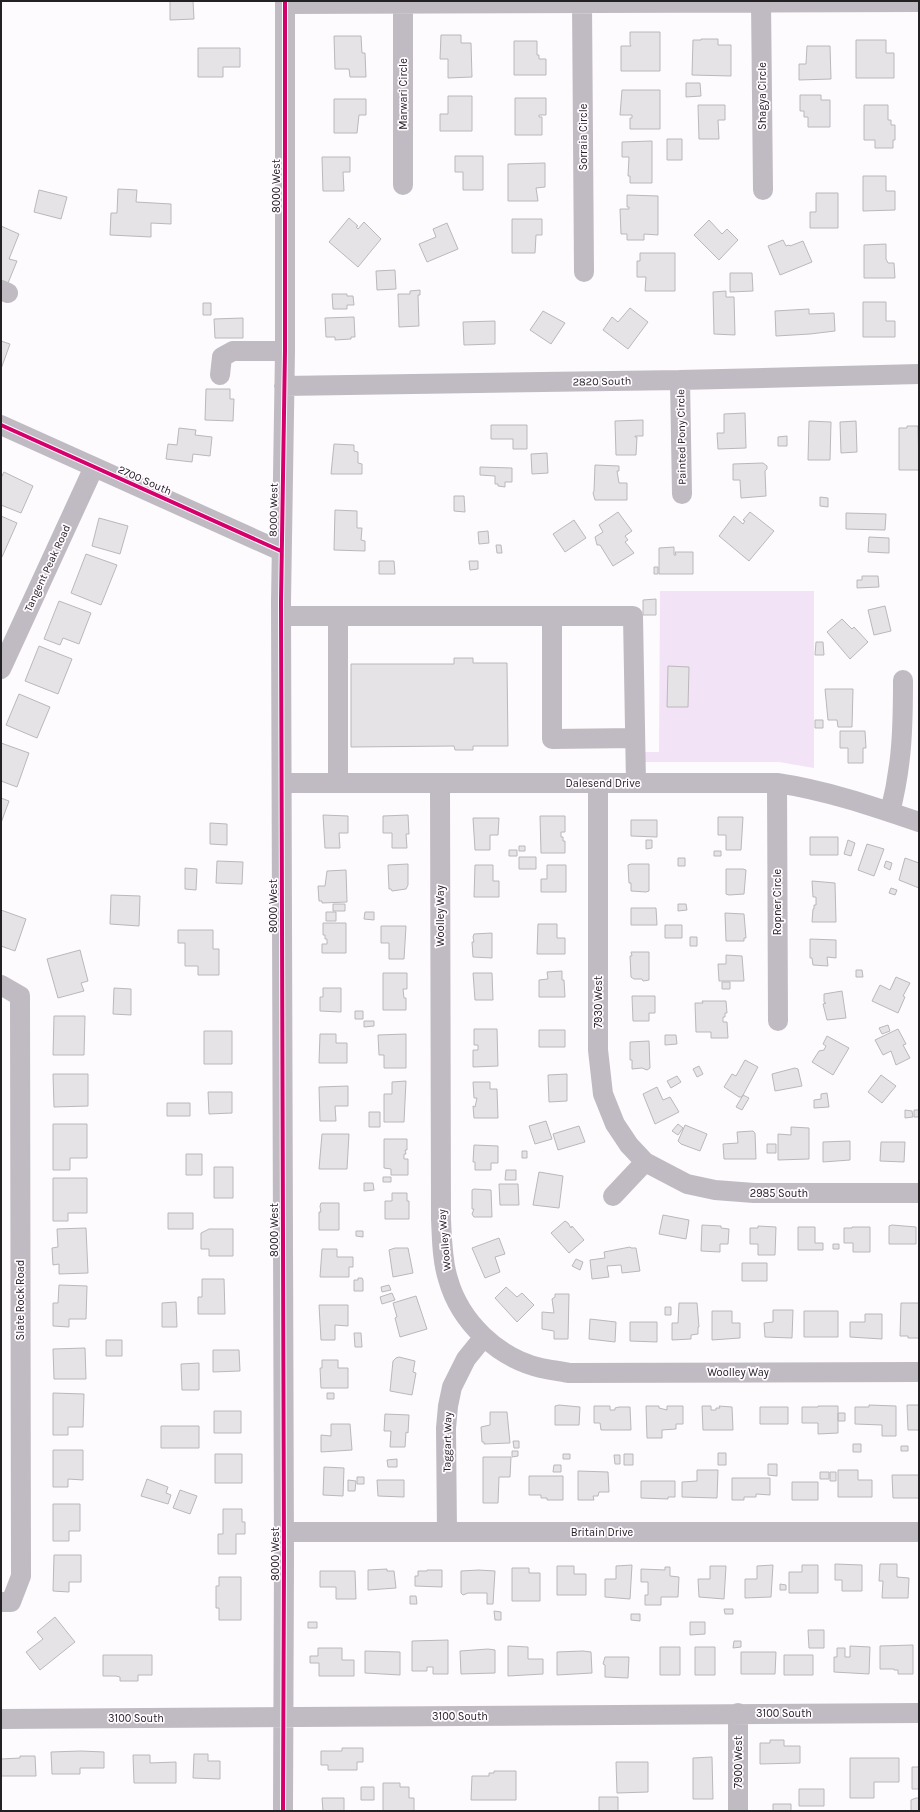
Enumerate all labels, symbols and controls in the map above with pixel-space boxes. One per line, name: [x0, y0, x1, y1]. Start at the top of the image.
street label: Marwari Circle: [397, 58, 410, 130]
street label: Shagya Circle: [756, 62, 769, 130]
street label: Sorraia Circle: [577, 103, 590, 171]
street label: 8000 West: [270, 159, 283, 213]
street label: 2820 South: [573, 374, 631, 389]
street label: Painted Pony Circle: [674, 389, 689, 485]
street label: 2700 South: [116, 463, 174, 498]
street label: 8000 West: [267, 483, 280, 537]
street label: Tangent Peak Road: [22, 523, 73, 614]
street label: Dalesend Drive: [566, 777, 641, 790]
street label: Ropner Circle: [771, 868, 784, 935]
street label: 8000 West: [267, 879, 280, 933]
street label: Woolley Way: [434, 885, 447, 947]
street label: 7930 West: [592, 976, 605, 1028]
street label: 2985 South: [750, 1187, 808, 1200]
street label: 8000 West: [268, 1203, 281, 1257]
street label: Woolley Way: [435, 1209, 454, 1271]
street label: Slate Rock Road: [14, 1260, 27, 1340]
street label: Woolley Way: [707, 1366, 769, 1379]
street label: Taggart Way: [440, 1412, 455, 1472]
street label: Britain Drive: [571, 1526, 634, 1539]
street label: 8000 West: [269, 1527, 282, 1581]
street label: 3100 South: [756, 1707, 812, 1720]
street label: 3100 South: [432, 1710, 488, 1723]
street label: 3100 South: [108, 1712, 164, 1725]
street label: 7900 West: [732, 1736, 745, 1788]

